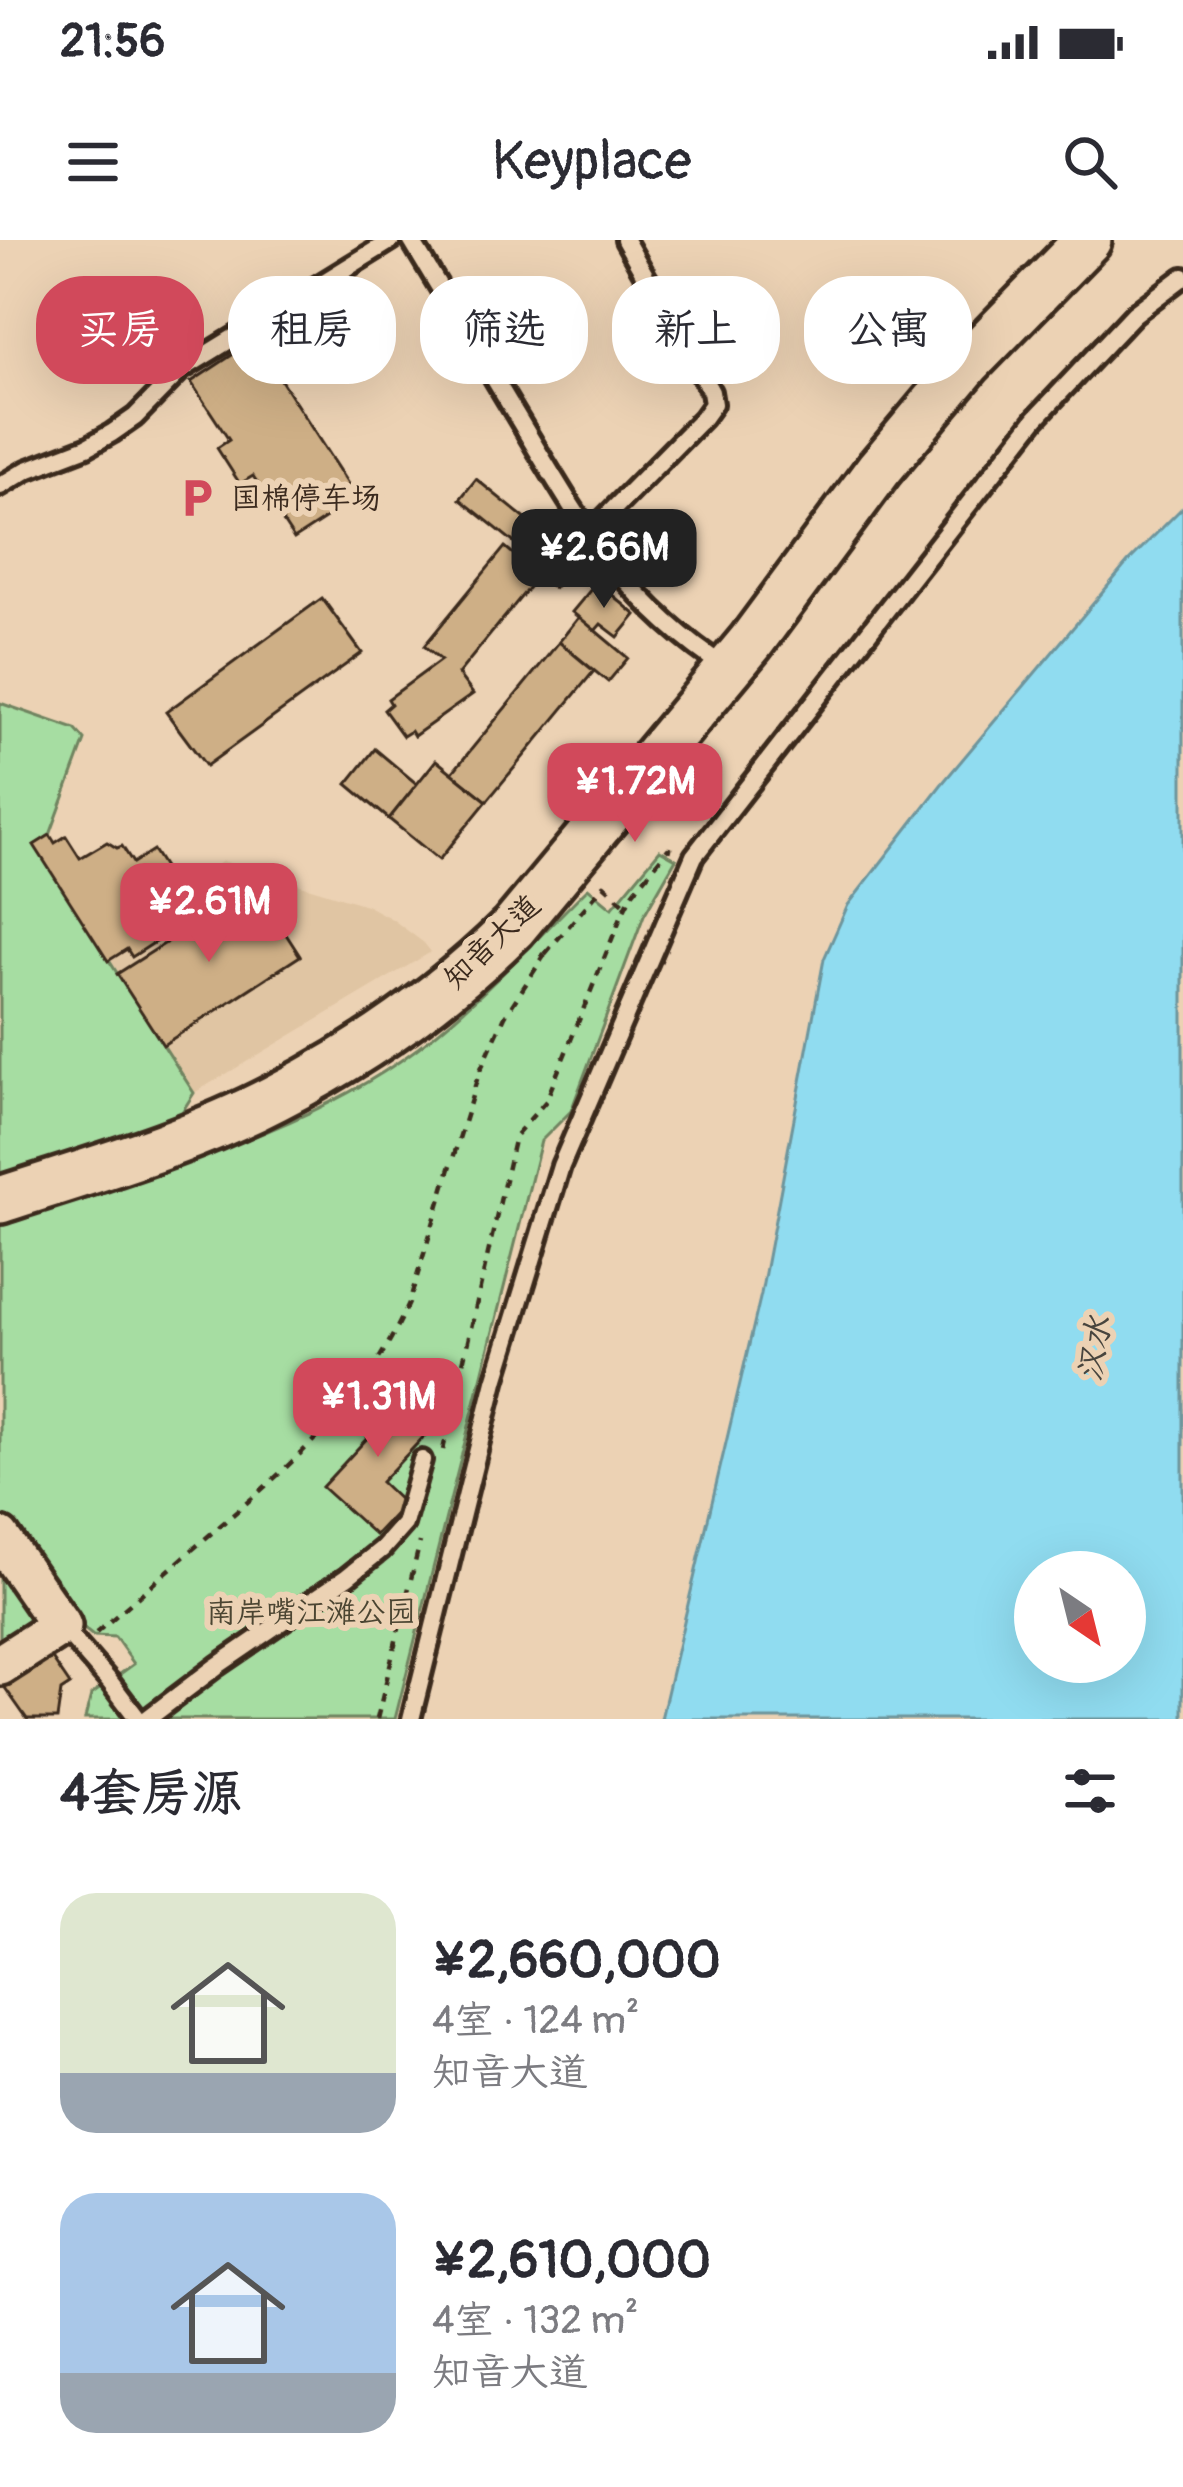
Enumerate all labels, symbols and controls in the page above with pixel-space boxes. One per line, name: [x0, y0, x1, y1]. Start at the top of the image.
text: 21:56: [60, 14, 165, 70]
text: Keyplace: [492, 128, 691, 196]
icon: menu: [60, 129, 126, 195]
icon: search: [1057, 129, 1123, 195]
chip: 买房: [36, 276, 204, 384]
chip: 租房: [228, 276, 396, 384]
chip: 筛选: [420, 276, 588, 384]
chip: 新上: [612, 276, 780, 384]
chip: 公寓: [804, 276, 972, 384]
parking icon: 国棉停车场: [174, 475, 220, 521]
place label: 国棉停车场: [231, 480, 381, 517]
pin: ¥2.66M: [506, 509, 702, 611]
text: ¥2.66M: [539, 523, 669, 572]
pin: ¥1.72M: [537, 743, 733, 845]
text: ¥1.72M: [574, 757, 696, 806]
pin: ¥2.61M: [111, 863, 307, 965]
text: ¥2.61M: [147, 877, 271, 926]
street label: 知音大道: [436, 887, 548, 997]
water label: 汉水: [1070, 1312, 1121, 1385]
pin: ¥1.31M: [280, 1358, 476, 1460]
text: ¥1.31M: [320, 1372, 436, 1421]
north arrow: [1014, 1551, 1146, 1683]
map controls: [1014, 1551, 1146, 1683]
park label: 南岸嘴江滩公园: [206, 1594, 416, 1631]
icon: filters: [1057, 1758, 1123, 1824]
text: 4套房源: [60, 1762, 243, 1826]
text: ¥2,660,000: [432, 1929, 721, 1993]
icon: home: [156, 1941, 300, 2085]
text: 4室 · 124 m²: [432, 1996, 639, 2045]
text: 知音大道: [432, 2048, 588, 2097]
text: ¥2,610,000: [432, 2229, 711, 2293]
icon: home: [156, 2241, 300, 2385]
text: 4室 · 132 m²: [432, 2296, 638, 2345]
text: 知音大道: [432, 2348, 588, 2397]

